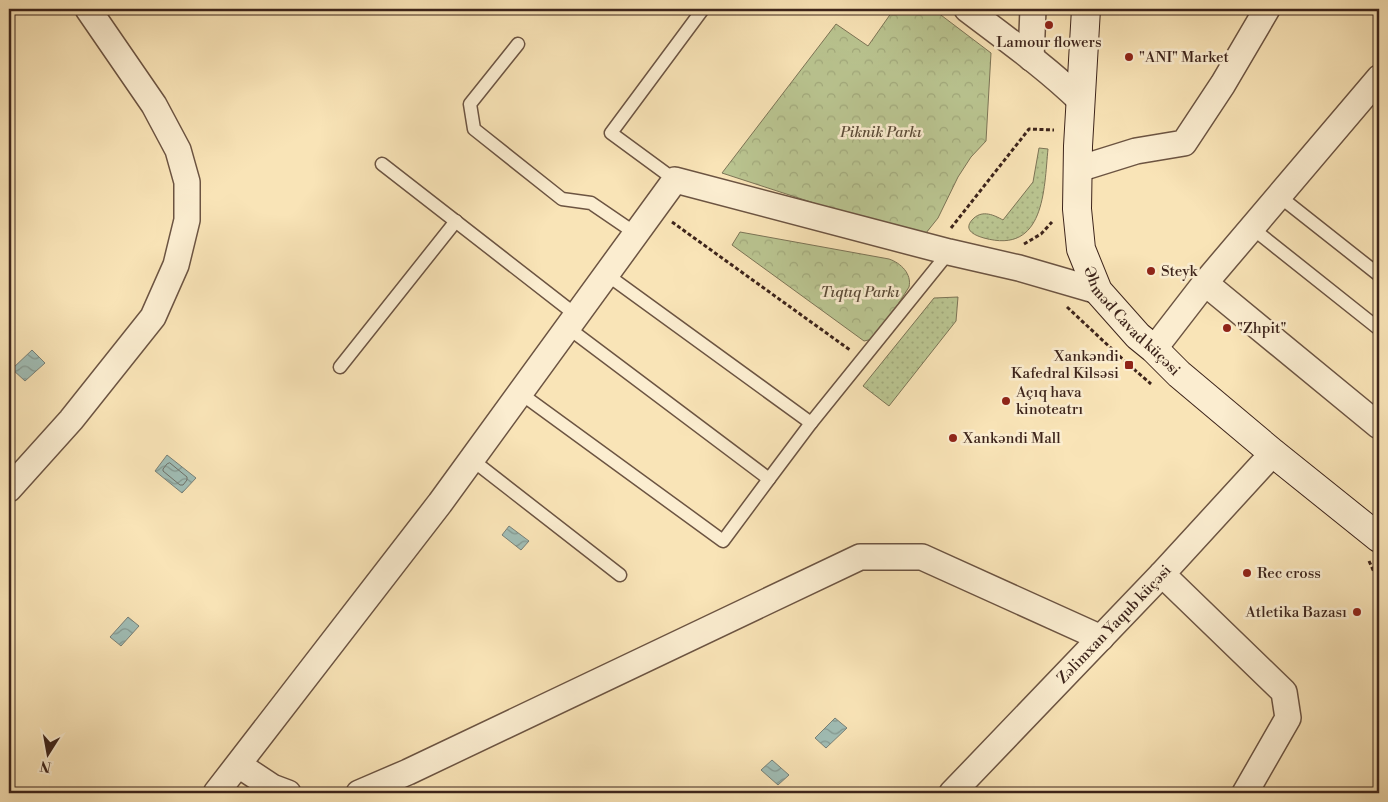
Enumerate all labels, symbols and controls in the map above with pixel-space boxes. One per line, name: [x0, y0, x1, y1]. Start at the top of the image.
marker: Lamour flowers: [1043, 19, 1055, 31]
place label: Lamour flowers: [996, 33, 1102, 52]
place label: "ANI" Market: [1139, 48, 1230, 67]
marker: "ANI" Market: [1123, 51, 1135, 63]
park label: Piknik Parkı: [839, 123, 922, 142]
place label: Steyk: [1161, 262, 1199, 281]
street label: Əhməd Cavad küçəsi: [1079, 263, 1184, 380]
marker: Steyk: [1145, 265, 1157, 277]
park label: Tıqtıq Parkı: [820, 283, 900, 302]
place label: "Zhpit": [1237, 319, 1286, 338]
marker: "Zhpit": [1221, 322, 1233, 334]
place label: Xankəndi Kafedral Kilsəsi: [1011, 347, 1119, 383]
marker: Xankəndi Kafedral Kilsəsi: [1123, 359, 1135, 371]
place label: Açıq hava kinoteatrı: [1015, 383, 1083, 419]
marker: Açıq hava kinoteatrı: [1000, 395, 1012, 407]
place label: Xankəndi Mall: [962, 429, 1061, 448]
marker: Xankəndi Mall: [947, 432, 959, 444]
street label: Zəlimxan Yaqub küçəsi: [1053, 561, 1176, 688]
place label: Rec cross: [1257, 564, 1321, 583]
marker: Rec cross: [1241, 567, 1253, 579]
place label: Atletika Bazası: [1245, 603, 1347, 622]
marker: Atletika Bazası: [1351, 606, 1363, 618]
north arrow: [22, 730, 72, 780]
text: N: [39, 756, 53, 776]

